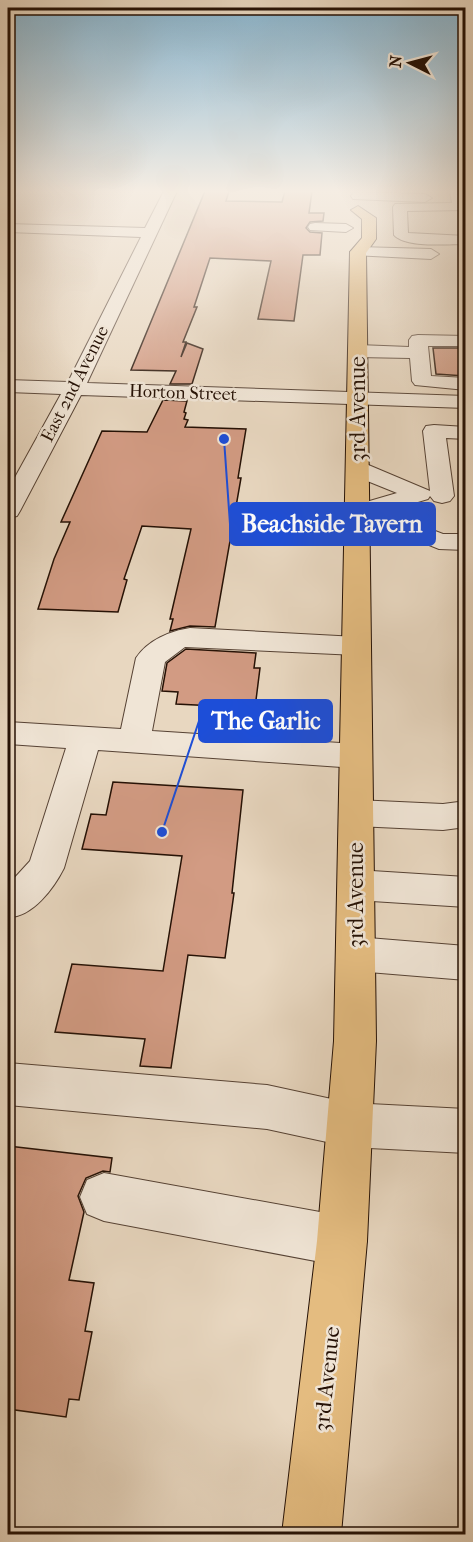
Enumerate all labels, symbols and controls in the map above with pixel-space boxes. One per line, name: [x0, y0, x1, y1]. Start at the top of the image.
north arrow: [380, 33, 440, 93]
text: N: [385, 54, 406, 69]
street label: East 2nd Avenue: [37, 322, 113, 446]
street label: 3rd Avenue: [345, 356, 371, 462]
street label: Horton Street: [129, 381, 238, 405]
callout: Beachside Tavern: [230, 503, 435, 545]
text: Beachside Tavern: [242, 510, 423, 538]
callout: The Garlic: [199, 700, 332, 742]
text: The Garlic: [210, 707, 321, 735]
street label: 3rd Avenue: [343, 842, 369, 948]
street label: 3rd Avenue: [309, 1325, 345, 1433]

